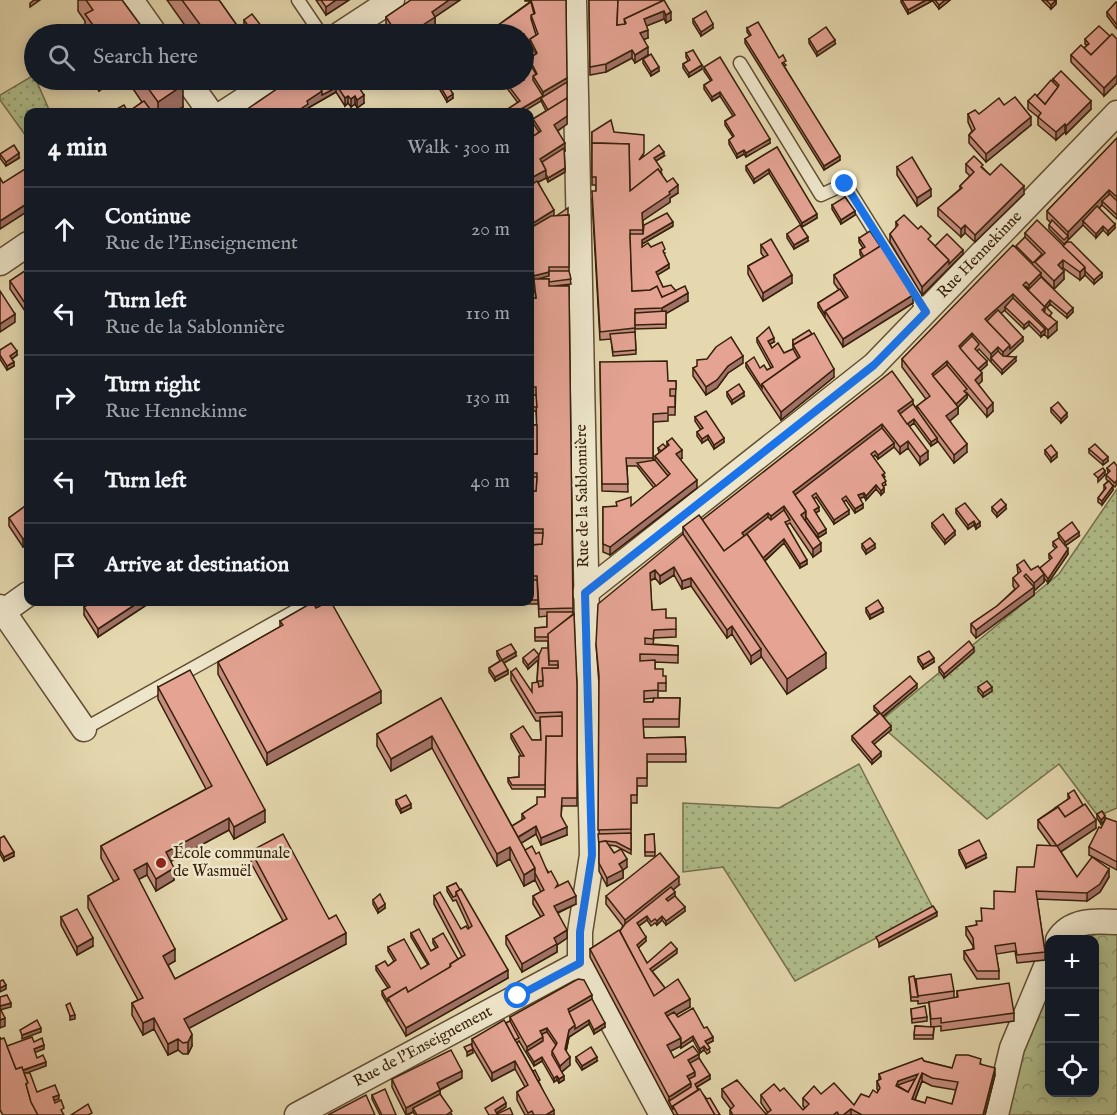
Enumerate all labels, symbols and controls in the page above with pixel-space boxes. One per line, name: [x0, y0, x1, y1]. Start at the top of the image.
search box: [24, 24, 534, 90]
icon: search: [45, 41, 78, 74]
text: Search here: [93, 43, 198, 71]
text: 4 min: [48, 131, 107, 164]
text: Walk · 300 m: [407, 135, 510, 160]
route end: [831, 170, 857, 196]
text: Continue: [105, 203, 191, 231]
street label: Rue Hennekinne: [933, 207, 1027, 303]
icon: ahead: [48, 213, 81, 246]
text: 20 m: [471, 217, 510, 242]
text: Rue de l'Enseignement: [105, 231, 298, 256]
text: Turn left: [105, 287, 187, 315]
icon: left: [48, 297, 81, 330]
text: 110 m: [466, 301, 510, 326]
text: Rue de la Sablonnière: [105, 315, 285, 340]
text: Turn right: [105, 371, 200, 399]
icon: right: [48, 381, 81, 414]
text: 130 m: [465, 385, 510, 410]
text: Rue Hennekinne: [105, 399, 247, 424]
street label: Rue de la Sablonnière: [572, 424, 594, 568]
icon: left: [48, 465, 81, 498]
text: Turn left: [105, 467, 187, 495]
text: 40 m: [471, 469, 510, 494]
icon: arrive: [48, 549, 81, 582]
text: Arrive at destination: [105, 551, 289, 579]
place label: École communale de Wasmuël: [173, 842, 290, 882]
marker: École communale de Wasmuël: [154, 856, 168, 870]
map controls: [1045, 935, 1099, 1097]
button: +: [1045, 935, 1099, 989]
route start: [504, 982, 530, 1008]
button: −: [1045, 989, 1099, 1043]
street label: Rue de l'Enseignement: [350, 1002, 496, 1092]
button: locate: [1045, 1043, 1099, 1097]

